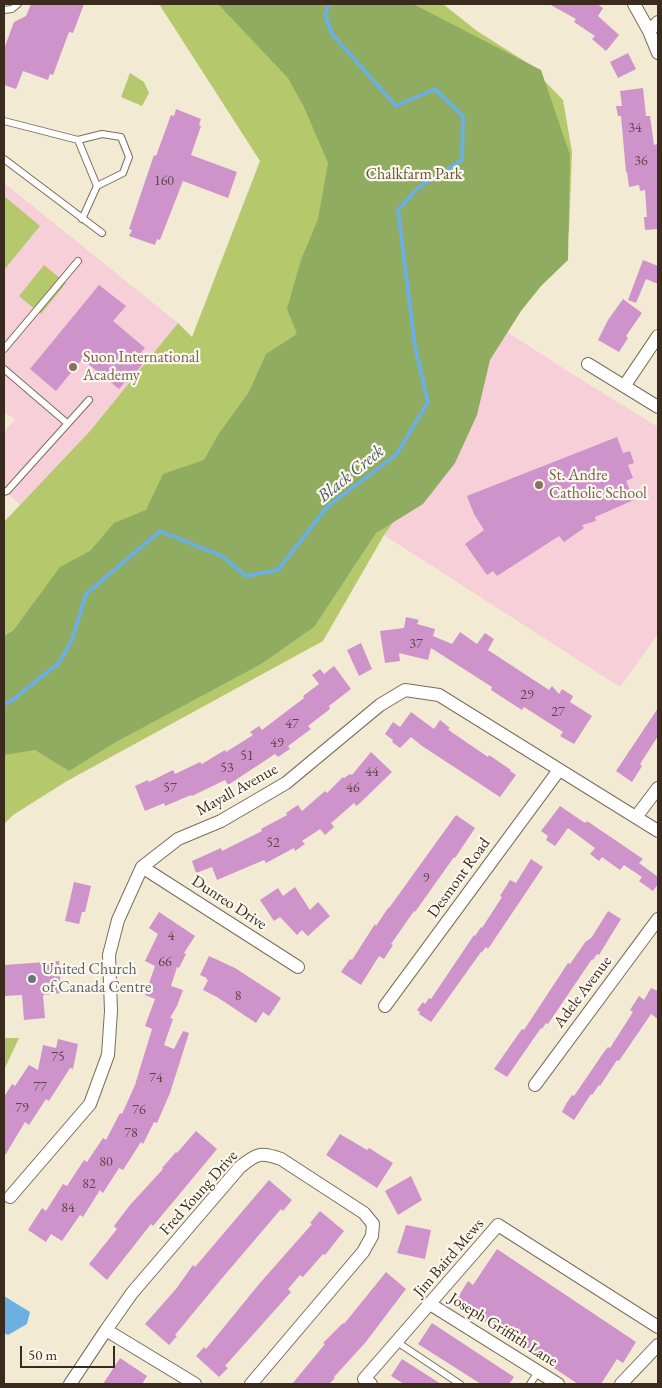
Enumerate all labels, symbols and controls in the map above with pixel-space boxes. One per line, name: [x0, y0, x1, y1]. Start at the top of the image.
house number: 34: [628, 120, 642, 136]
house number: 36: [634, 153, 648, 169]
park label: Chalkfarm Park: [366, 165, 462, 185]
house number: 160: [154, 173, 174, 189]
place label: Suon International Academy: [83, 348, 199, 386]
marker: Suon International Academy: [67, 361, 79, 373]
water label: Black Creek: [313, 441, 389, 507]
place label: St. Andre Catholic School: [549, 466, 647, 504]
marker: St. Andre Catholic School: [533, 479, 545, 491]
house number: 37: [409, 636, 423, 652]
house number: 29: [520, 687, 534, 703]
house number: 27: [551, 704, 565, 720]
house number: 47: [285, 716, 299, 732]
house number: 49: [270, 735, 284, 751]
house number: 51: [240, 748, 254, 764]
street label: Mayall Avenue: [193, 760, 281, 820]
house number: 53: [220, 760, 234, 776]
house number: 44: [365, 764, 379, 780]
house number: 57: [163, 780, 177, 796]
house number: 46: [346, 780, 360, 796]
street label: Desmont Road: [424, 834, 494, 922]
house number: 52: [266, 835, 280, 851]
house number: 9: [423, 870, 429, 886]
street label: Dunreo Drive: [188, 872, 270, 934]
house number: 4: [168, 928, 174, 944]
street label: Adele Avenue: [550, 952, 616, 1032]
house number: 66: [158, 954, 172, 970]
place label: United Church of Canada Centre: [42, 960, 151, 998]
marker: United Church of Canada Centre: [26, 973, 38, 985]
house number: 8: [235, 988, 241, 1004]
house number: 75: [51, 1049, 65, 1065]
house number: 74: [149, 1070, 163, 1086]
house number: 77: [33, 1079, 47, 1095]
house number: 79: [15, 1100, 29, 1116]
house number: 76: [132, 1102, 146, 1118]
house number: 78: [124, 1125, 138, 1141]
street label: Fred Young Drive: [156, 1147, 242, 1239]
house number: 80: [99, 1154, 113, 1170]
house number: 82: [82, 1176, 96, 1192]
house number: 84: [61, 1200, 75, 1216]
street label: Jim Baird Mews: [410, 1215, 488, 1301]
street label: Joseph Griffith Lane: [445, 1289, 561, 1371]
scale bar: [22, 1336, 118, 1368]
text: 50 m: [28, 1345, 57, 1364]

